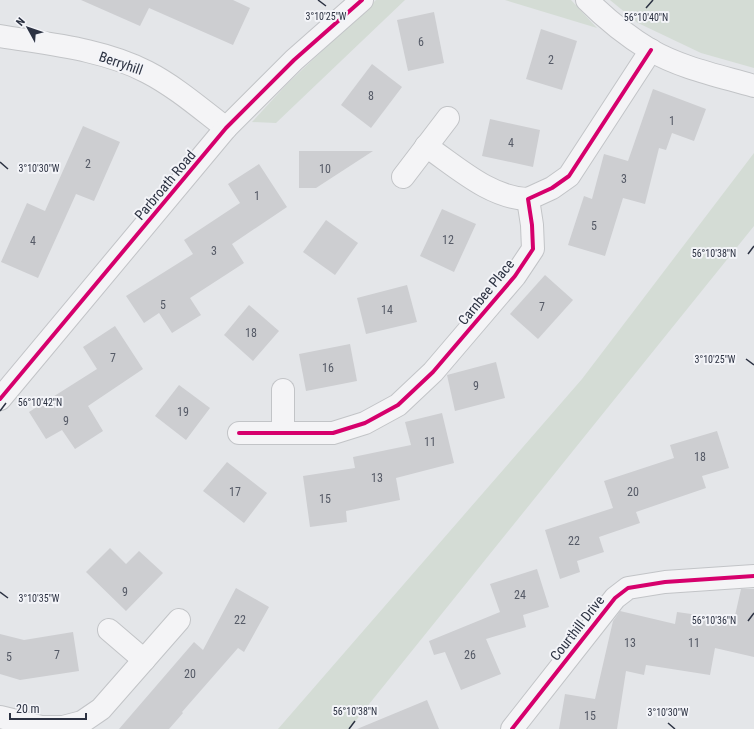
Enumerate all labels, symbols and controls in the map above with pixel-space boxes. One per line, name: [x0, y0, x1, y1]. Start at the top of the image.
north arrow: [8, 8, 48, 48]
text: 3°10'25"W: [306, 11, 347, 22]
text: 56°10'40"N: [624, 12, 668, 23]
text: N: [14, 15, 28, 29]
house number: 6: [418, 35, 424, 49]
street label: Berryhill: [97, 48, 145, 78]
house number: 2: [548, 53, 554, 67]
house number: 8: [368, 89, 374, 103]
house number: 1: [669, 114, 675, 128]
house number: 4: [508, 136, 514, 150]
street label: Parbroath Road: [131, 147, 199, 223]
house number: 2: [85, 157, 91, 171]
house number: 10: [319, 162, 331, 176]
text: 3°10'30"W: [19, 163, 60, 174]
house number: 3: [621, 172, 627, 186]
house number: 1: [254, 189, 260, 203]
house number: 5: [591, 219, 597, 233]
house number: 12: [442, 233, 454, 247]
house number: 4: [30, 234, 36, 248]
house number: 3: [211, 244, 217, 258]
text: 56°10'38"N: [692, 248, 736, 259]
street label: Carnbee Place: [455, 256, 518, 328]
house number: 5: [160, 298, 166, 312]
house number: 7: [539, 300, 545, 314]
house number: 14: [381, 303, 393, 317]
house number: 18: [245, 326, 257, 340]
house number: 7: [110, 351, 116, 365]
text: 3°10'25"W: [695, 354, 736, 365]
house number: 16: [322, 361, 334, 375]
house number: 9: [473, 379, 479, 393]
text: 56°10'42"N: [18, 397, 62, 408]
house number: 19: [177, 405, 189, 419]
house number: 9: [63, 414, 69, 428]
house number: 11: [424, 435, 436, 449]
house number: 18: [694, 450, 706, 464]
house number: 13: [371, 471, 383, 485]
house number: 17: [229, 485, 241, 499]
house number: 20: [627, 485, 639, 499]
house number: 15: [319, 492, 331, 506]
house number: 22: [568, 534, 580, 548]
house number: 9: [122, 585, 128, 599]
house number: 24: [514, 588, 526, 602]
street label: Courthill Drive: [547, 592, 608, 664]
text: 3°10'35"W: [19, 593, 60, 604]
house number: 22: [234, 613, 246, 627]
text: 56°10'36"N: [692, 615, 736, 626]
house number: 13: [624, 636, 636, 650]
house number: 11: [688, 636, 700, 650]
house number: 7: [54, 648, 60, 662]
house number: 26: [464, 648, 476, 662]
house number: 5: [6, 650, 12, 664]
house number: 20: [184, 667, 196, 681]
scale bar: [10, 695, 86, 721]
text: 20 m: [16, 702, 40, 716]
text: 56°10'38"N: [333, 706, 377, 717]
text: 3°10'30"W: [648, 707, 689, 718]
house number: 15: [584, 709, 596, 723]

